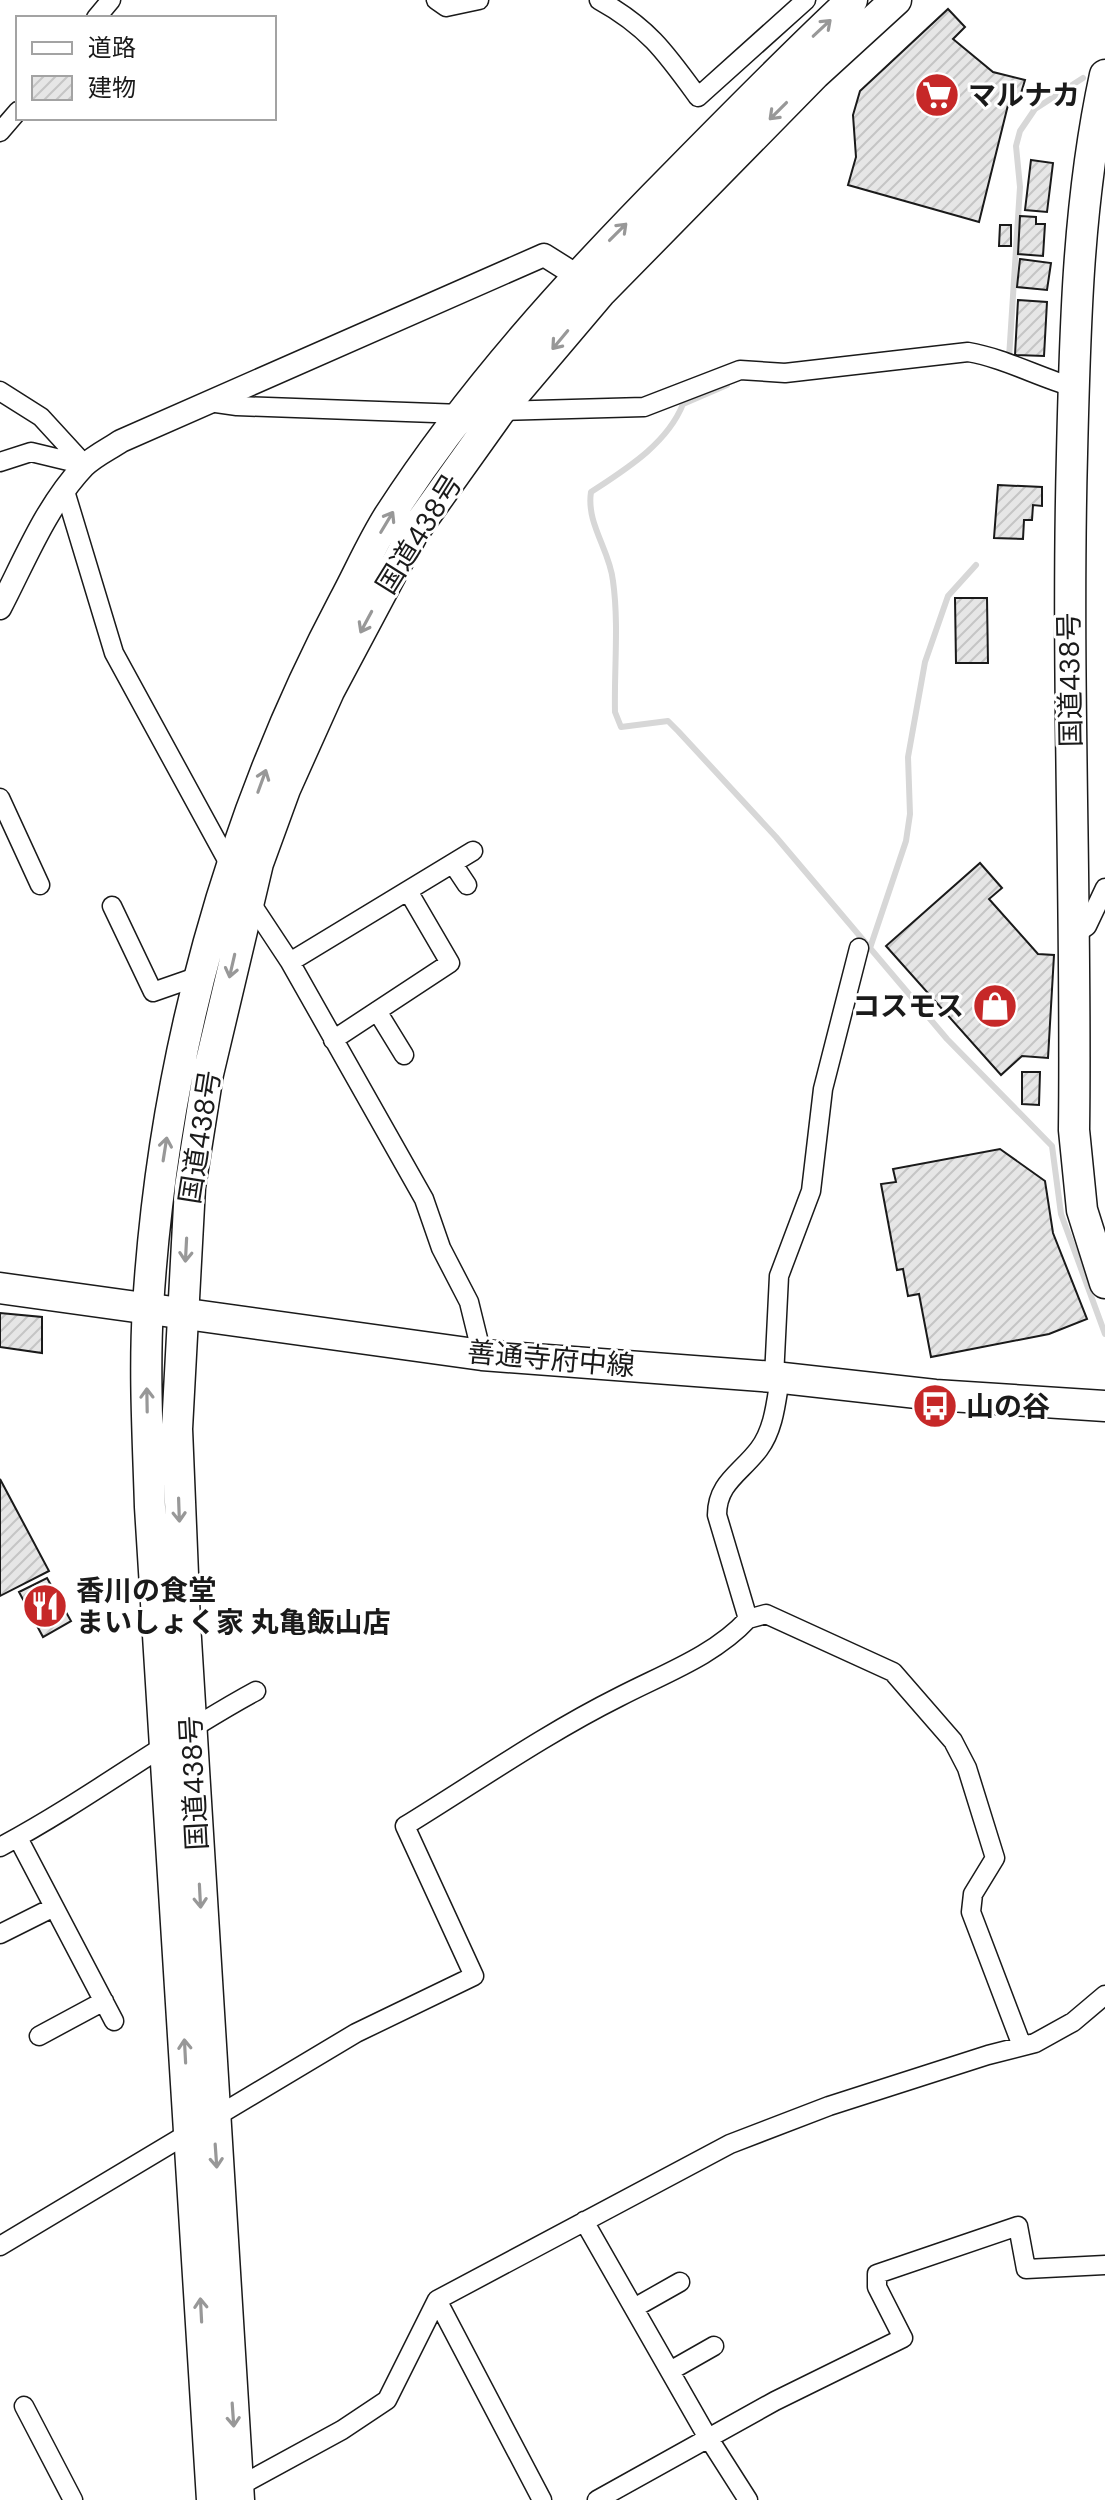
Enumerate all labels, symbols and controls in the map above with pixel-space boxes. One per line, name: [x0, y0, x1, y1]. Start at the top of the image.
legend: [16, 16, 276, 120]
one-way arrow: [811, 20, 831, 38]
text: 道路: [88, 32, 136, 63]
supermarket icon: マルナカ: [913, 71, 961, 119]
text: 建物: [88, 72, 136, 103]
place label: マルナカ: [968, 77, 1080, 114]
one-way arrow: [769, 101, 788, 120]
one-way arrow: [609, 222, 628, 242]
one-way arrow: [551, 329, 569, 349]
street label: 国道438号: [368, 467, 470, 601]
one-way arrow: [379, 511, 395, 534]
one-way arrow: [357, 610, 373, 633]
street label: 国道438号: [1050, 612, 1090, 748]
one-way arrow: [256, 769, 270, 794]
one-way arrow: [223, 953, 238, 978]
shop icon: コスモス: [971, 982, 1019, 1030]
place label: コスモス: [852, 988, 964, 1025]
street label: 国道438号: [171, 1068, 229, 1206]
one-way arrow: [158, 1136, 173, 1162]
one-way arrow: [178, 1236, 193, 1263]
street label: 善通寺府中線: [466, 1333, 636, 1385]
bus stop icon: 山の谷: [911, 1382, 959, 1430]
one-way arrow: [139, 1387, 155, 1414]
place label: 山の谷: [966, 1388, 1050, 1425]
one-way arrow: [172, 1496, 187, 1523]
place label: 香川の食堂 まいしょく家 丸亀飯山店: [76, 1572, 391, 1641]
restaurant icon: 香川の食堂 まいしょく家 丸亀飯山店: [21, 1582, 69, 1630]
street label: 国道438号: [172, 1715, 216, 1851]
one-way arrow: [193, 1882, 208, 1909]
one-way arrow: [177, 2038, 192, 2065]
one-way arrow: [209, 2142, 224, 2169]
one-way arrow: [193, 2297, 208, 2324]
one-way arrow: [226, 2401, 241, 2428]

